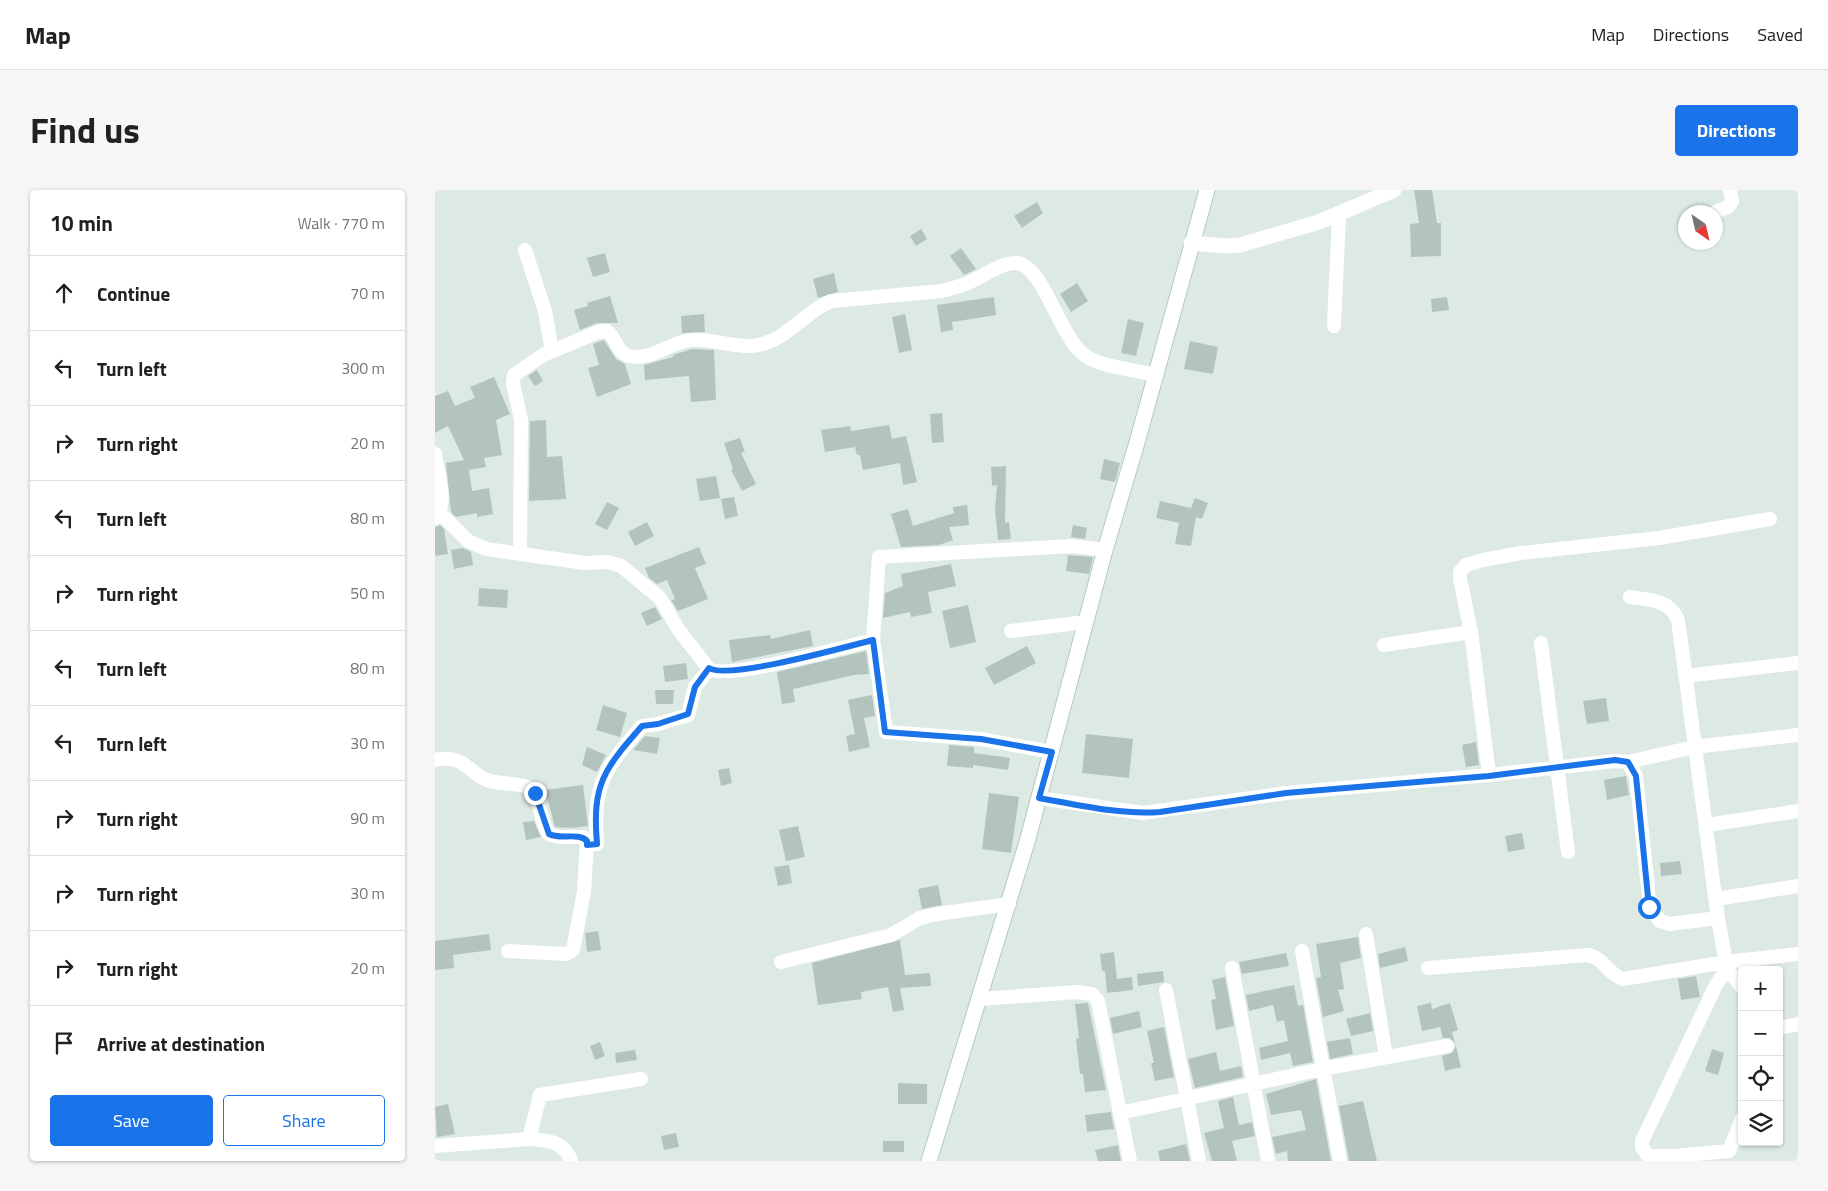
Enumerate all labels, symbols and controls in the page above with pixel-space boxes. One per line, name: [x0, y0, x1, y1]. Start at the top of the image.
text: Map: [25, 17, 71, 53]
text: Map: [1591, 21, 1625, 48]
text: Directions: [1653, 21, 1729, 48]
text: Saved: [1757, 21, 1803, 48]
text: Find us: [30, 103, 140, 157]
button: Directions: [1675, 105, 1798, 156]
north arrow: [1678, 205, 1723, 250]
text: 10 min: [50, 207, 113, 239]
text: Walk · 770 m: [297, 211, 385, 235]
icon: ahead: [50, 279, 78, 307]
text: Continue: [97, 279, 170, 308]
text: 70 m: [350, 281, 385, 305]
icon: left: [50, 354, 78, 382]
text: Turn left: [97, 354, 167, 383]
text: 300 m: [341, 356, 385, 380]
icon: right: [50, 429, 78, 457]
text: Turn right: [97, 429, 178, 458]
text: 20 m: [350, 431, 385, 455]
icon: left: [50, 504, 78, 532]
text: Turn left: [97, 504, 167, 533]
text: 80 m: [350, 506, 385, 530]
icon: right: [50, 579, 78, 607]
text: Turn right: [97, 579, 178, 608]
text: 50 m: [350, 581, 385, 605]
icon: left: [50, 654, 78, 682]
text: Turn left: [97, 654, 167, 683]
text: 80 m: [350, 656, 385, 680]
icon: left: [50, 729, 78, 757]
text: Turn left: [97, 729, 167, 758]
text: 30 m: [350, 731, 385, 755]
route end: [524, 782, 547, 805]
icon: right: [50, 804, 78, 832]
text: Turn right: [97, 804, 178, 833]
text: 90 m: [350, 806, 385, 830]
icon: right: [50, 879, 78, 907]
text: Turn right: [97, 879, 178, 908]
text: 30 m: [350, 881, 385, 905]
route start: [1638, 896, 1661, 919]
icon: right: [50, 954, 78, 982]
text: Turn right: [97, 954, 178, 983]
text: 20 m: [350, 956, 385, 980]
map controls: [1738, 966, 1783, 1146]
button: +: [1738, 966, 1783, 1011]
button: −: [1738, 1011, 1783, 1056]
icon: arrive: [50, 1029, 78, 1057]
text: Arrive at destination: [97, 1029, 265, 1058]
button: locate: [1738, 1056, 1783, 1101]
button: Save: [50, 1095, 213, 1146]
button: Share: [223, 1095, 385, 1146]
button: layers: [1738, 1101, 1783, 1146]

